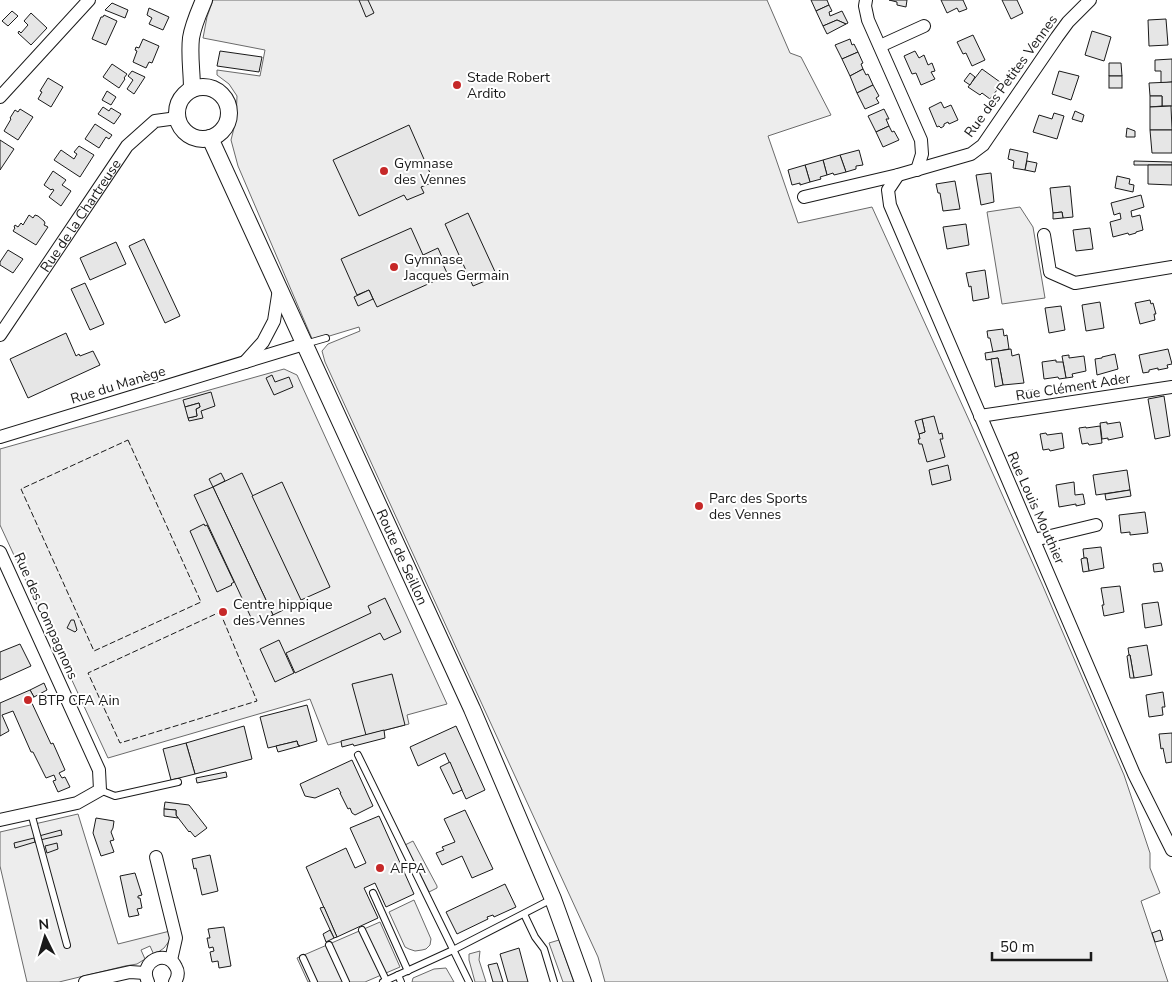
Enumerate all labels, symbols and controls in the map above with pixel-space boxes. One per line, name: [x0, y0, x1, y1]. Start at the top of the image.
street label: Rue des Petites Vennes: [960, 11, 1062, 141]
place label: Stade Robert Ardito: [467, 68, 550, 103]
marker: Stade Robert Ardito: [451, 79, 463, 91]
place label: Gymnase des Vennes: [394, 154, 467, 189]
street label: Rue de la Chartreuse: [36, 155, 125, 276]
marker: Gymnase des Vennes: [378, 165, 390, 177]
place label: Gymnase Jacques Germain: [403, 250, 509, 285]
marker: Gymnase Jacques Germain: [388, 261, 400, 273]
street label: Rue du Manège: [68, 362, 168, 408]
street label: Rue Clément Ader: [1014, 369, 1132, 405]
street label: Rue Louis Mouthier: [1003, 449, 1069, 567]
place label: Parc des Sports des Vennes: [709, 489, 808, 524]
marker: Parc des Sports des Vennes: [693, 500, 705, 512]
street label: Route de Seillon: [372, 506, 432, 608]
street label: Rue des Compagnons: [9, 550, 83, 683]
place label: Centre hippique des Vennes: [233, 595, 332, 630]
marker: Centre hippique des Vennes: [217, 606, 229, 618]
place label: BTP CFA Ain: [38, 691, 120, 710]
marker: BTP CFA Ain: [22, 694, 34, 706]
place label: AFPA: [390, 859, 426, 878]
marker: AFPA: [374, 862, 386, 874]
north arrow: [20, 912, 70, 962]
text: N: [38, 915, 50, 934]
scale bar: [992, 930, 1091, 962]
text: 50 m: [1000, 937, 1035, 957]

